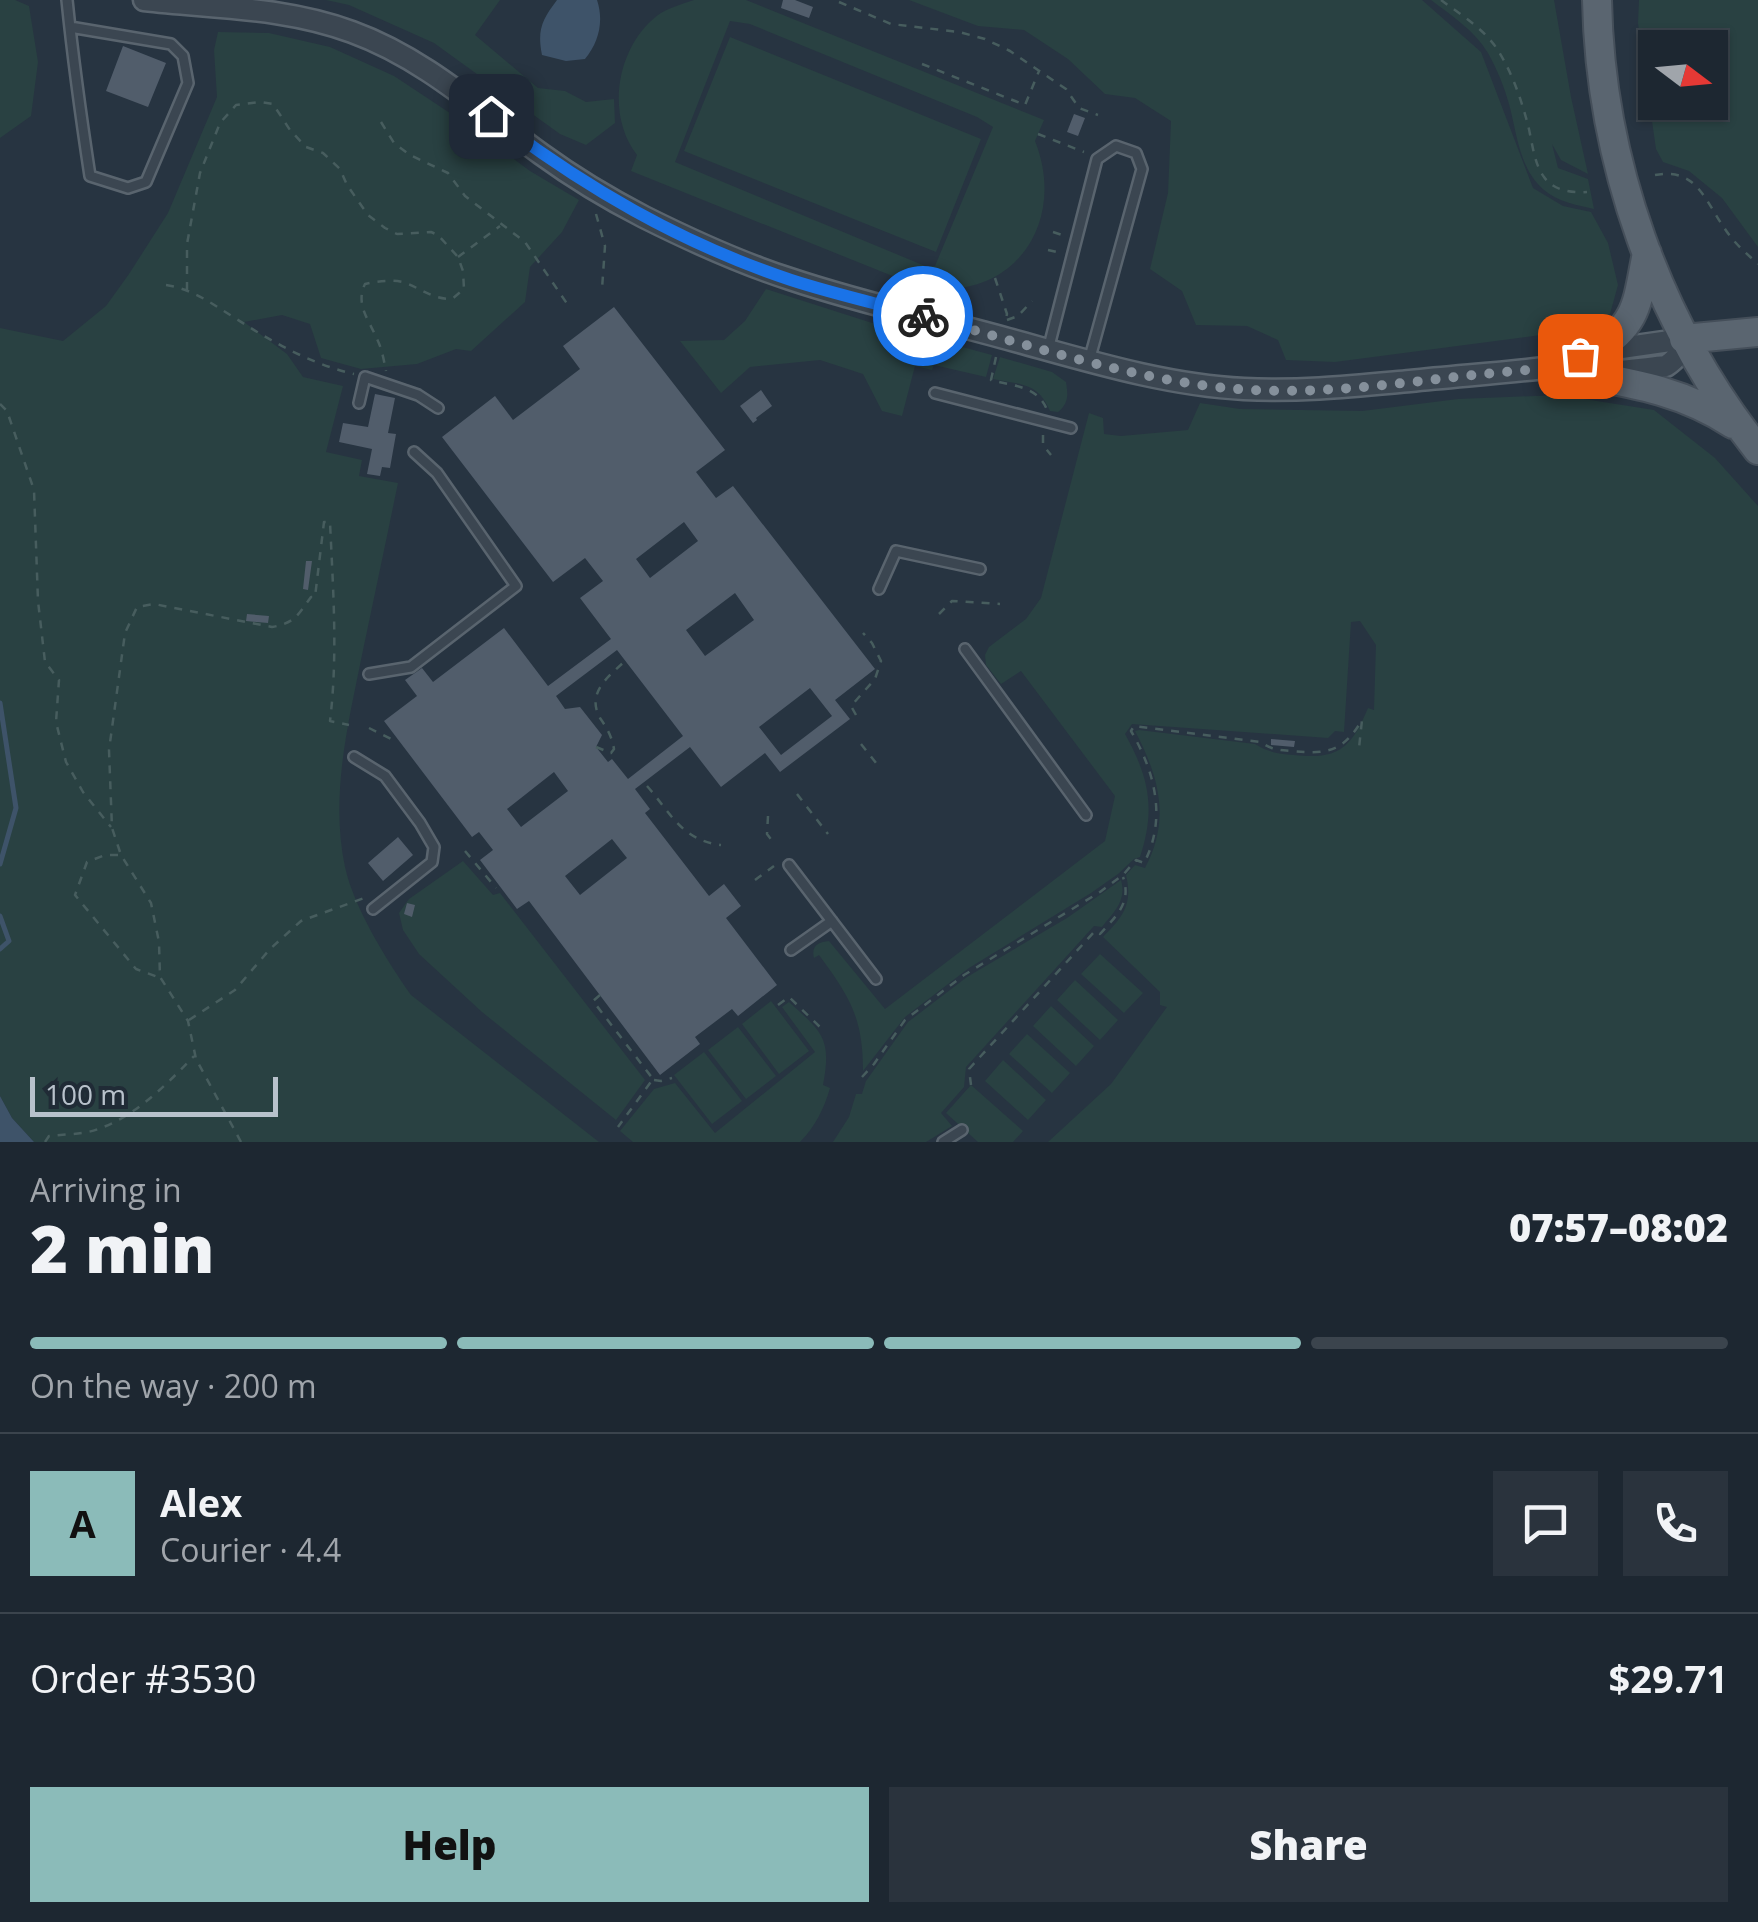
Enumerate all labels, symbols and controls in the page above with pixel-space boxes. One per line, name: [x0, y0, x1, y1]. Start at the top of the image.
north arrow: [1638, 30, 1728, 120]
map controls: [1638, 30, 1728, 120]
pin: [449, 74, 534, 159]
icon: home: [464, 89, 519, 144]
courier: [873, 266, 973, 366]
icon: bike: [896, 289, 951, 344]
pin: [1538, 314, 1623, 399]
icon: bag: [1553, 329, 1608, 384]
scale bar: [30, 1072, 278, 1116]
text: 100 m: [45, 1075, 126, 1113]
text: Arriving in: [30, 1168, 182, 1211]
text: 07:57–08:02: [1509, 1201, 1728, 1253]
text: 2 min: [30, 1204, 215, 1292]
text: On the way · 200 m: [30, 1364, 317, 1407]
button: chat: [1493, 1471, 1598, 1576]
button: phone: [1623, 1471, 1728, 1576]
text: Alex: [160, 1476, 242, 1528]
text: A: [69, 1497, 96, 1549]
text: Courier · 4.4: [160, 1528, 341, 1571]
text: Order #3530: [30, 1652, 257, 1704]
text: $29.71: [1609, 1652, 1728, 1704]
button: Help: [30, 1787, 869, 1902]
button: Share: [889, 1787, 1728, 1902]

